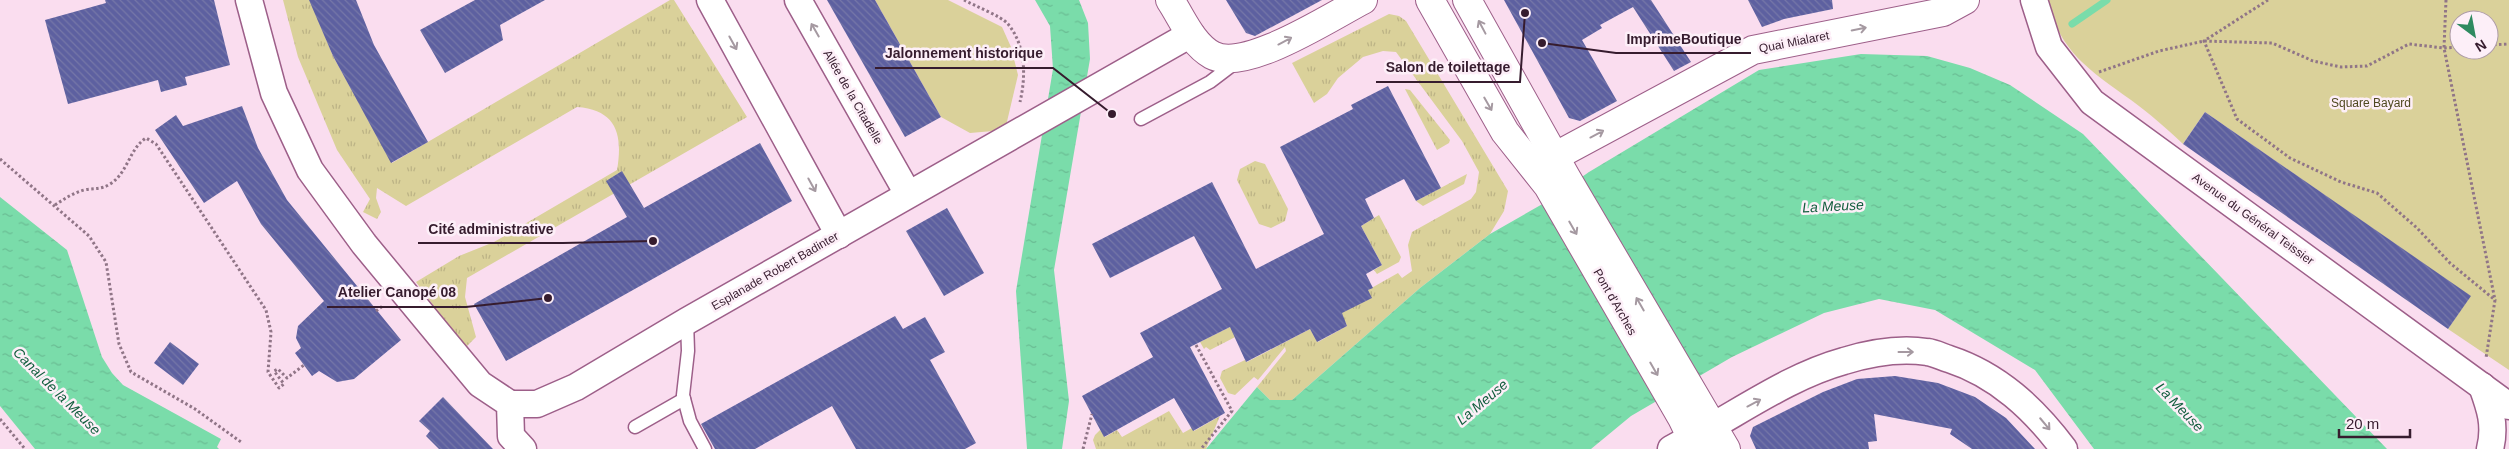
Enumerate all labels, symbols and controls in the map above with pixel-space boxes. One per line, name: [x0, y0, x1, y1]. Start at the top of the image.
north arrow: [2449, 10, 2499, 60]
one-way arrow: [1477, 20, 1487, 35]
one-way arrow: [810, 23, 819, 38]
callout: ImprimeBoutique: [1616, 24, 1751, 53]
one-way arrow: [1851, 24, 1867, 33]
street label: Quai Mialaret: [1758, 28, 1831, 56]
text: ImprimeBoutique: [1626, 31, 1742, 47]
one-way arrow: [728, 35, 738, 50]
one-way arrow: [1277, 36, 1292, 46]
text: N: [2472, 37, 2489, 55]
callout: Jalonnement historique: [875, 39, 1053, 68]
text: Jalonnement historique: [885, 45, 1043, 61]
street label: Allée de la Citadelle: [820, 48, 886, 147]
callout: Salon de toilettage: [1376, 53, 1520, 82]
text: Salon de toilettage: [1386, 59, 1510, 75]
one-way arrow: [1483, 96, 1493, 111]
park label: Square Bayard: [2331, 96, 2411, 110]
one-way arrow: [1590, 129, 1605, 139]
street label: Avenue du Général Teissier: [2189, 170, 2317, 268]
one-way arrow: [807, 177, 817, 192]
water label: La Meuse: [1802, 196, 1864, 216]
callout: Cité administrative: [418, 214, 563, 243]
text: Cité administrative: [428, 221, 554, 237]
one-way arrow: [1568, 221, 1578, 235]
street label: Esplanade Robert Badinter: [709, 229, 841, 313]
street label: Pont d'Arches: [1590, 266, 1640, 338]
callout: Atelier Canopé 08: [327, 278, 466, 307]
text: Atelier Canopé 08: [338, 284, 456, 300]
one-way arrow: [1634, 298, 1644, 312]
water label: Canal de la Meuse: [10, 344, 104, 438]
one-way arrow: [1897, 347, 1913, 357]
one-way arrow: [1650, 361, 1660, 376]
water label: La Meuse: [1453, 376, 1511, 428]
water label: La Meuse: [2153, 379, 2207, 435]
one-way arrow: [1746, 398, 1761, 408]
scale bar: [2339, 406, 2410, 438]
text: 20 m: [2346, 415, 2379, 432]
one-way arrow: [2040, 418, 2051, 431]

